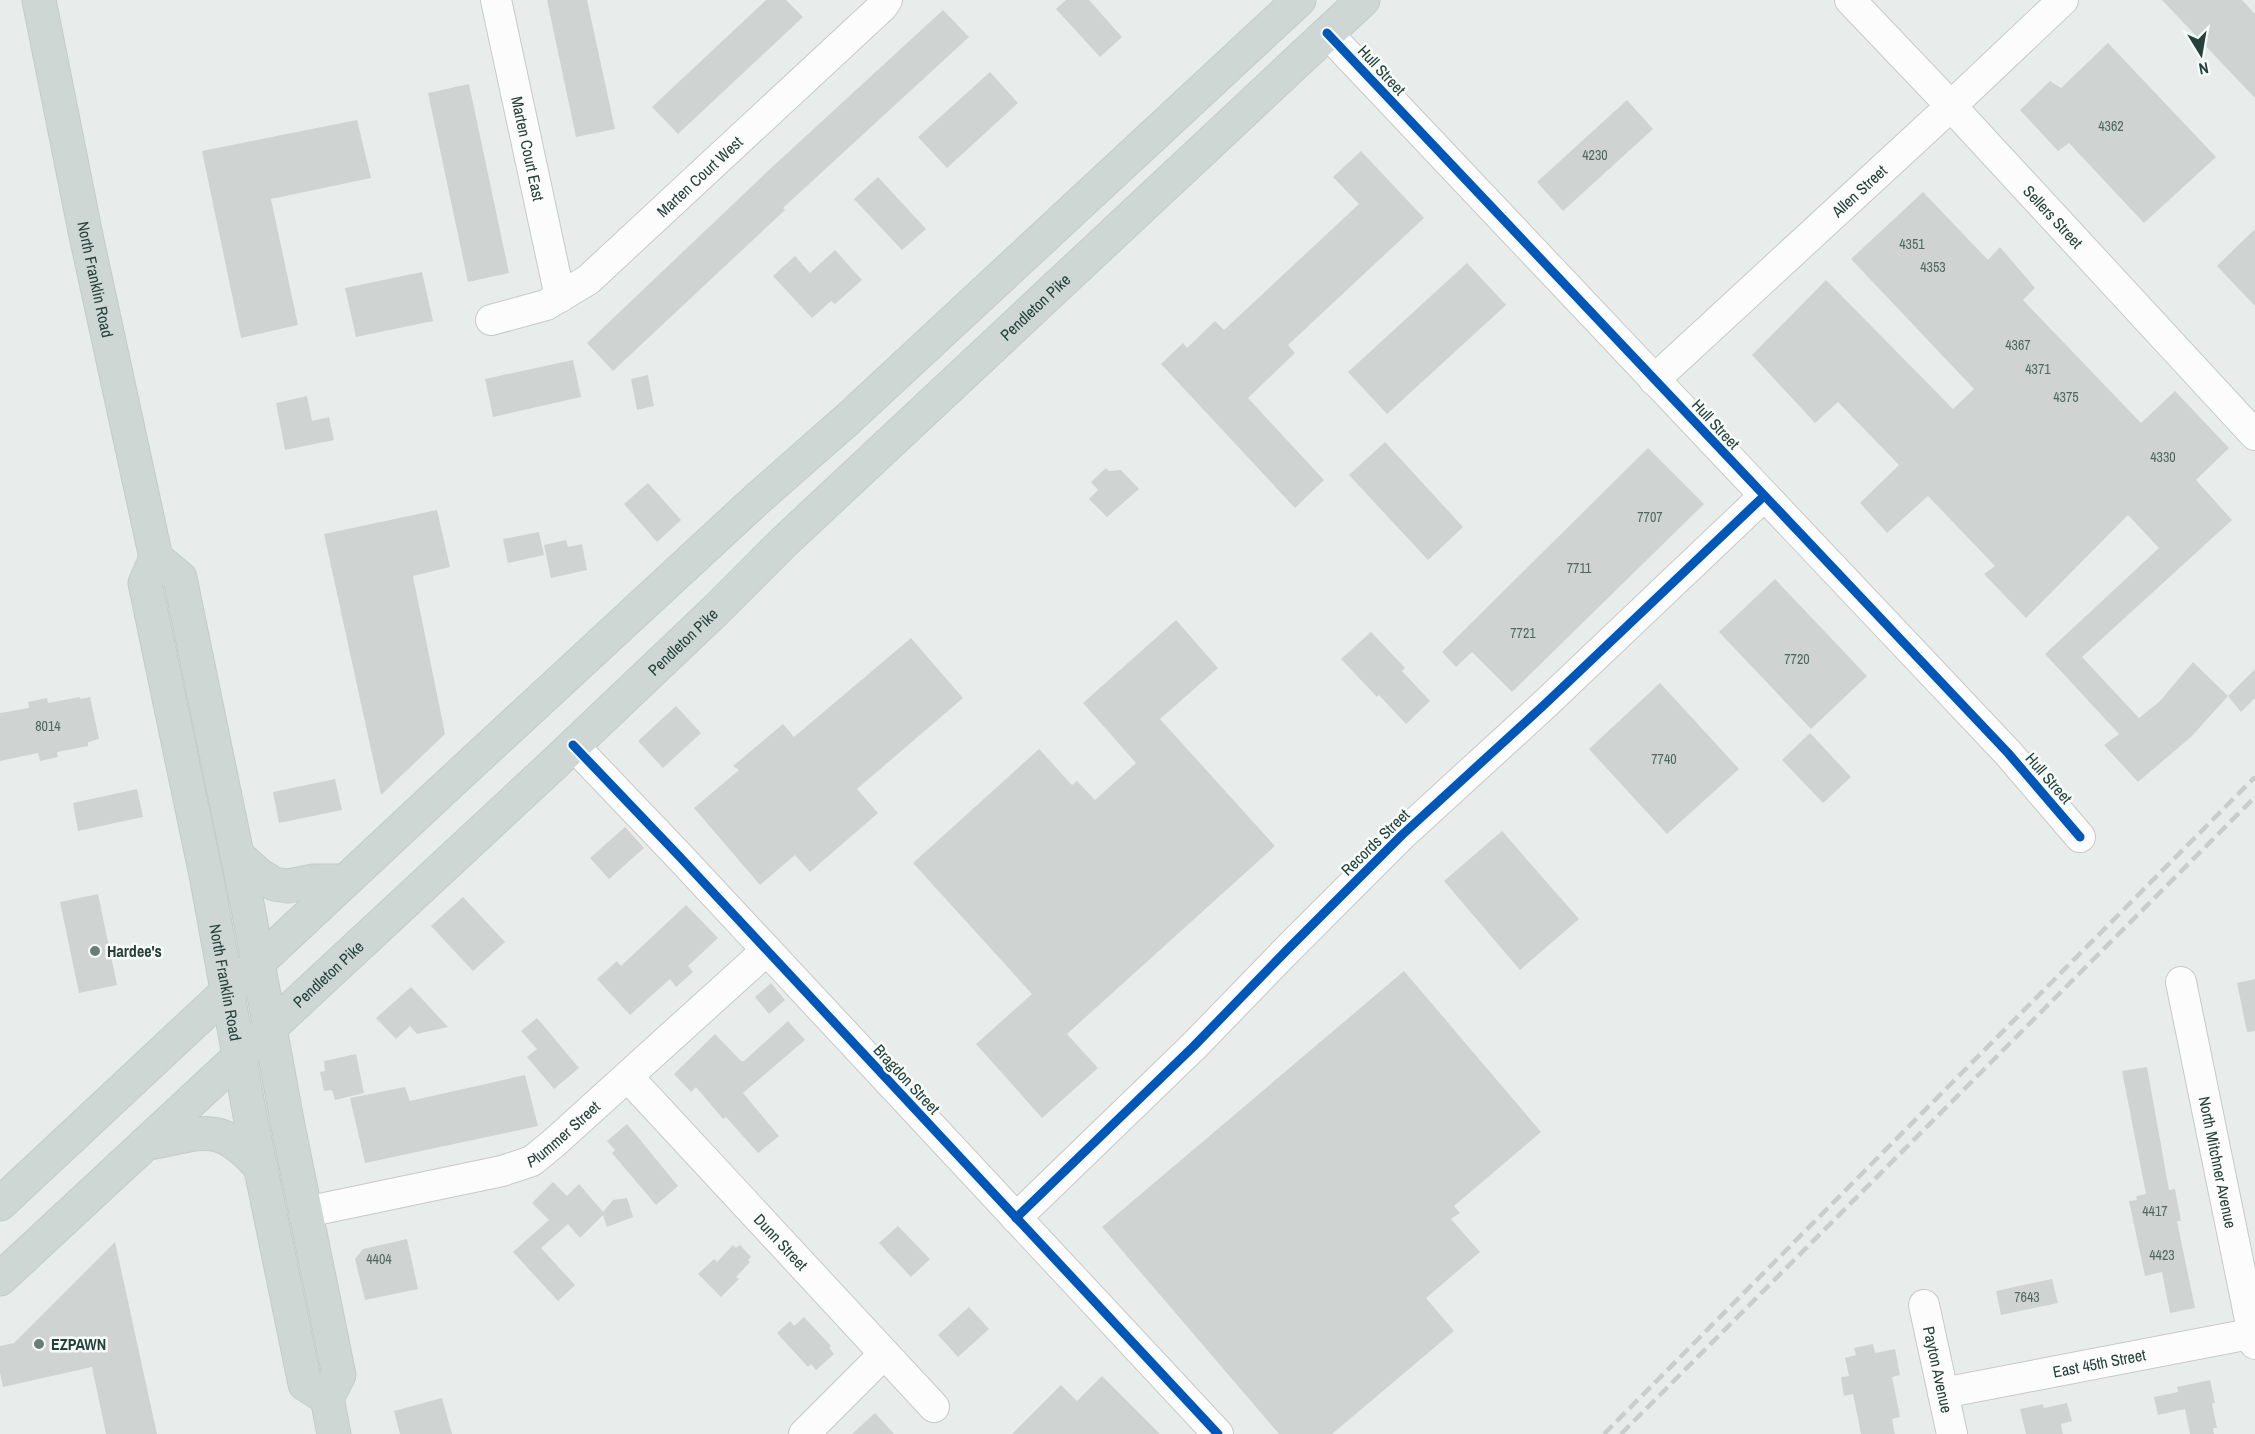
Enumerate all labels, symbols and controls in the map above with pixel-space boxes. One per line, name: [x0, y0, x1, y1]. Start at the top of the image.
north arrow: [2171, 24, 2231, 84]
street label: Hull Street: [1353, 40, 1411, 100]
text: N: [2197, 57, 2211, 80]
street label: Marten Court East: [506, 94, 550, 203]
house number: 4362: [2098, 117, 2124, 135]
street label: Marten Court West: [652, 131, 747, 222]
house number: 4230: [1582, 146, 1608, 164]
street label: Allen Street: [1826, 159, 1892, 223]
street label: Sellers Street: [2018, 180, 2088, 253]
street label: North Franklin Road: [72, 219, 119, 339]
house number: 4351: [1899, 235, 1925, 253]
house number: 4353: [1920, 258, 1946, 276]
street label: Pendleton Pike: [995, 269, 1075, 345]
house number: 4367: [2005, 336, 2031, 354]
house number: 4371: [2025, 360, 2051, 378]
house number: 4375: [2053, 388, 2079, 406]
street label: Hull Street: [1687, 394, 1745, 454]
house number: 4330: [2150, 448, 2176, 466]
house number: 7707: [1637, 508, 1663, 526]
house number: 7711: [1567, 559, 1592, 577]
street label: Pendleton Pike: [643, 603, 723, 680]
house number: 7721: [1510, 624, 1536, 642]
house number: 7720: [1784, 650, 1810, 668]
house number: 8014: [35, 717, 61, 735]
street label: Hull Street: [2021, 748, 2078, 809]
house number: 7740: [1651, 750, 1677, 768]
street label: Records Street: [1336, 803, 1414, 880]
street label: North Franklin Road: [204, 922, 247, 1043]
street label: Pendleton Pike: [288, 936, 368, 1012]
place label: Hardee's: [107, 940, 162, 962]
marker: Hardee's: [88, 944, 102, 958]
street label: Bragdon Street: [869, 1039, 945, 1119]
street label: North Mitchner Avenue: [2194, 1094, 2242, 1230]
street label: Plummer Street: [524, 1095, 605, 1173]
house number: 4417: [2142, 1202, 2168, 1220]
street label: Dunn Street: [749, 1209, 813, 1275]
house number: 4423: [2149, 1246, 2175, 1264]
house number: 4404: [366, 1250, 392, 1268]
house number: 7643: [2014, 1288, 2040, 1306]
street label: Payton Avenue: [1918, 1324, 1958, 1415]
place label: EZPAWN: [51, 1333, 106, 1355]
marker: EZPAWN: [32, 1337, 46, 1351]
street label: East 45th Street: [2051, 1343, 2148, 1383]

